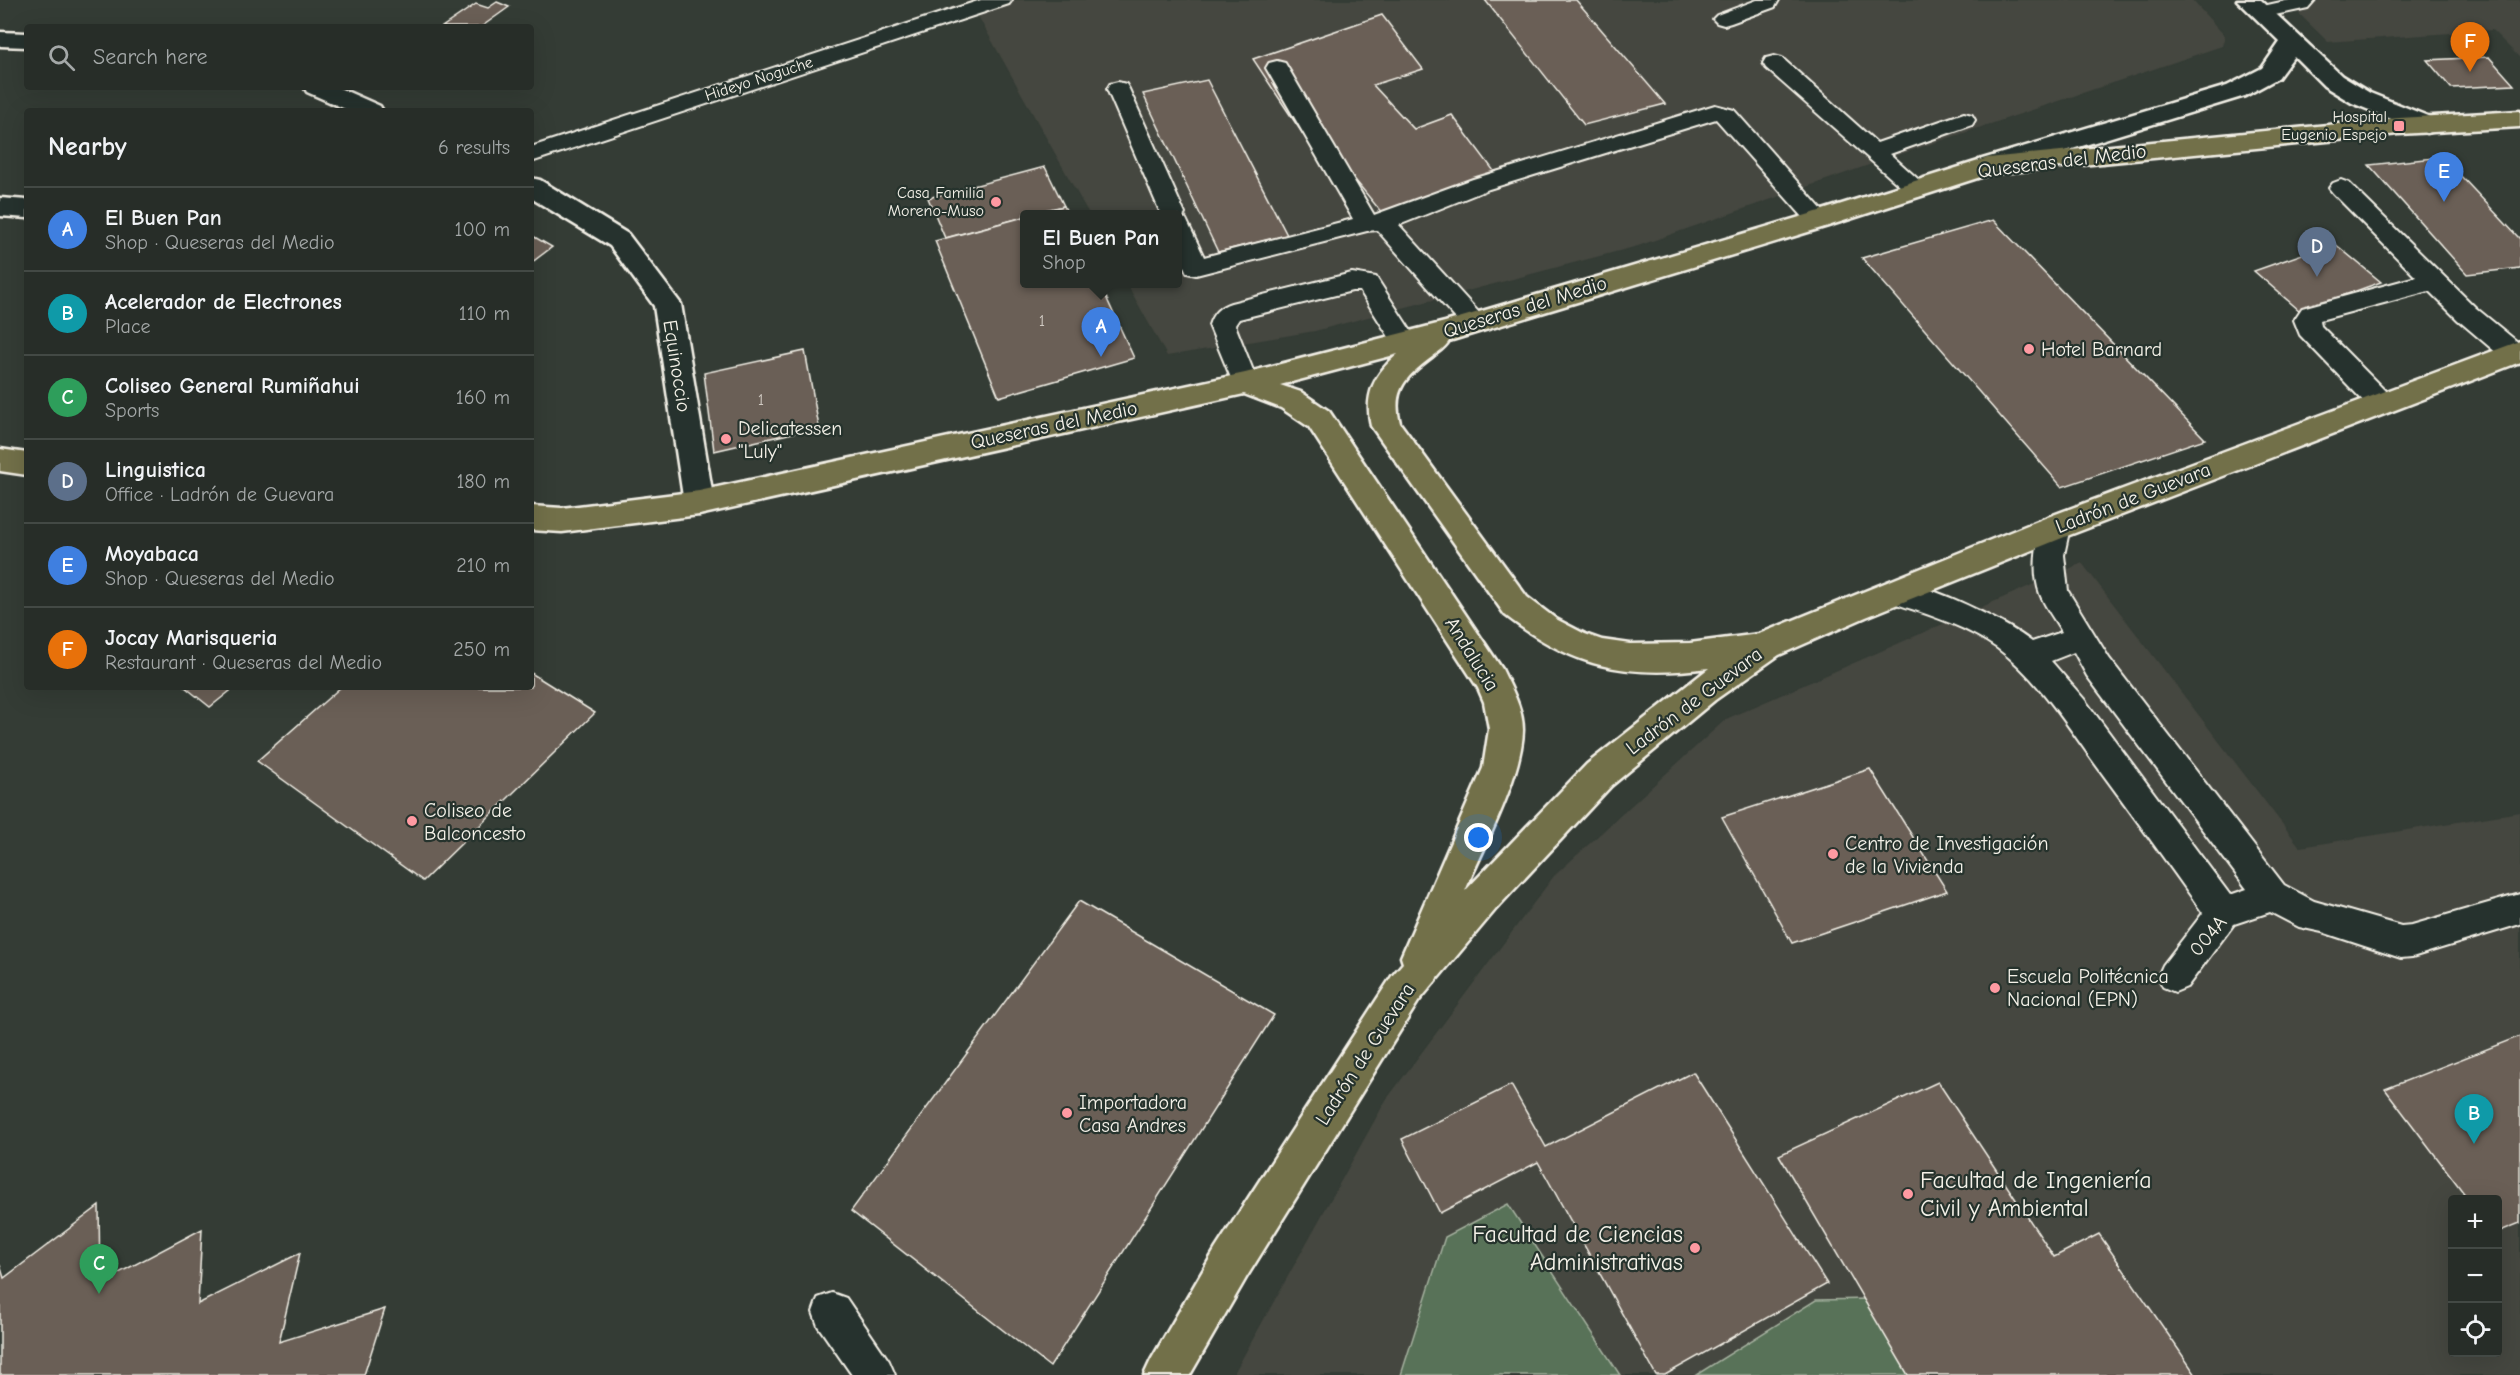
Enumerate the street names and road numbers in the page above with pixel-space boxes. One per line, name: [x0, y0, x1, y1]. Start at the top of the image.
street label: Hideyo Noguche: [703, 53, 815, 105]
street label: Queseras del Medio: [1976, 139, 2148, 183]
street label: Queseras del Medio: [1440, 271, 1610, 343]
street label: Equinoccio: [658, 318, 696, 414]
street label: Queseras del Medio: [969, 396, 1139, 454]
street label: Ladrón de Guevara: [2052, 458, 2214, 538]
street label: Andalucia: [1440, 613, 1504, 695]
street label: Ladrón de Guevara: [1621, 642, 1767, 760]
street label: 004A: [2185, 911, 2232, 961]
street label: Ladrón de Guevara: [1311, 979, 1419, 1129]

